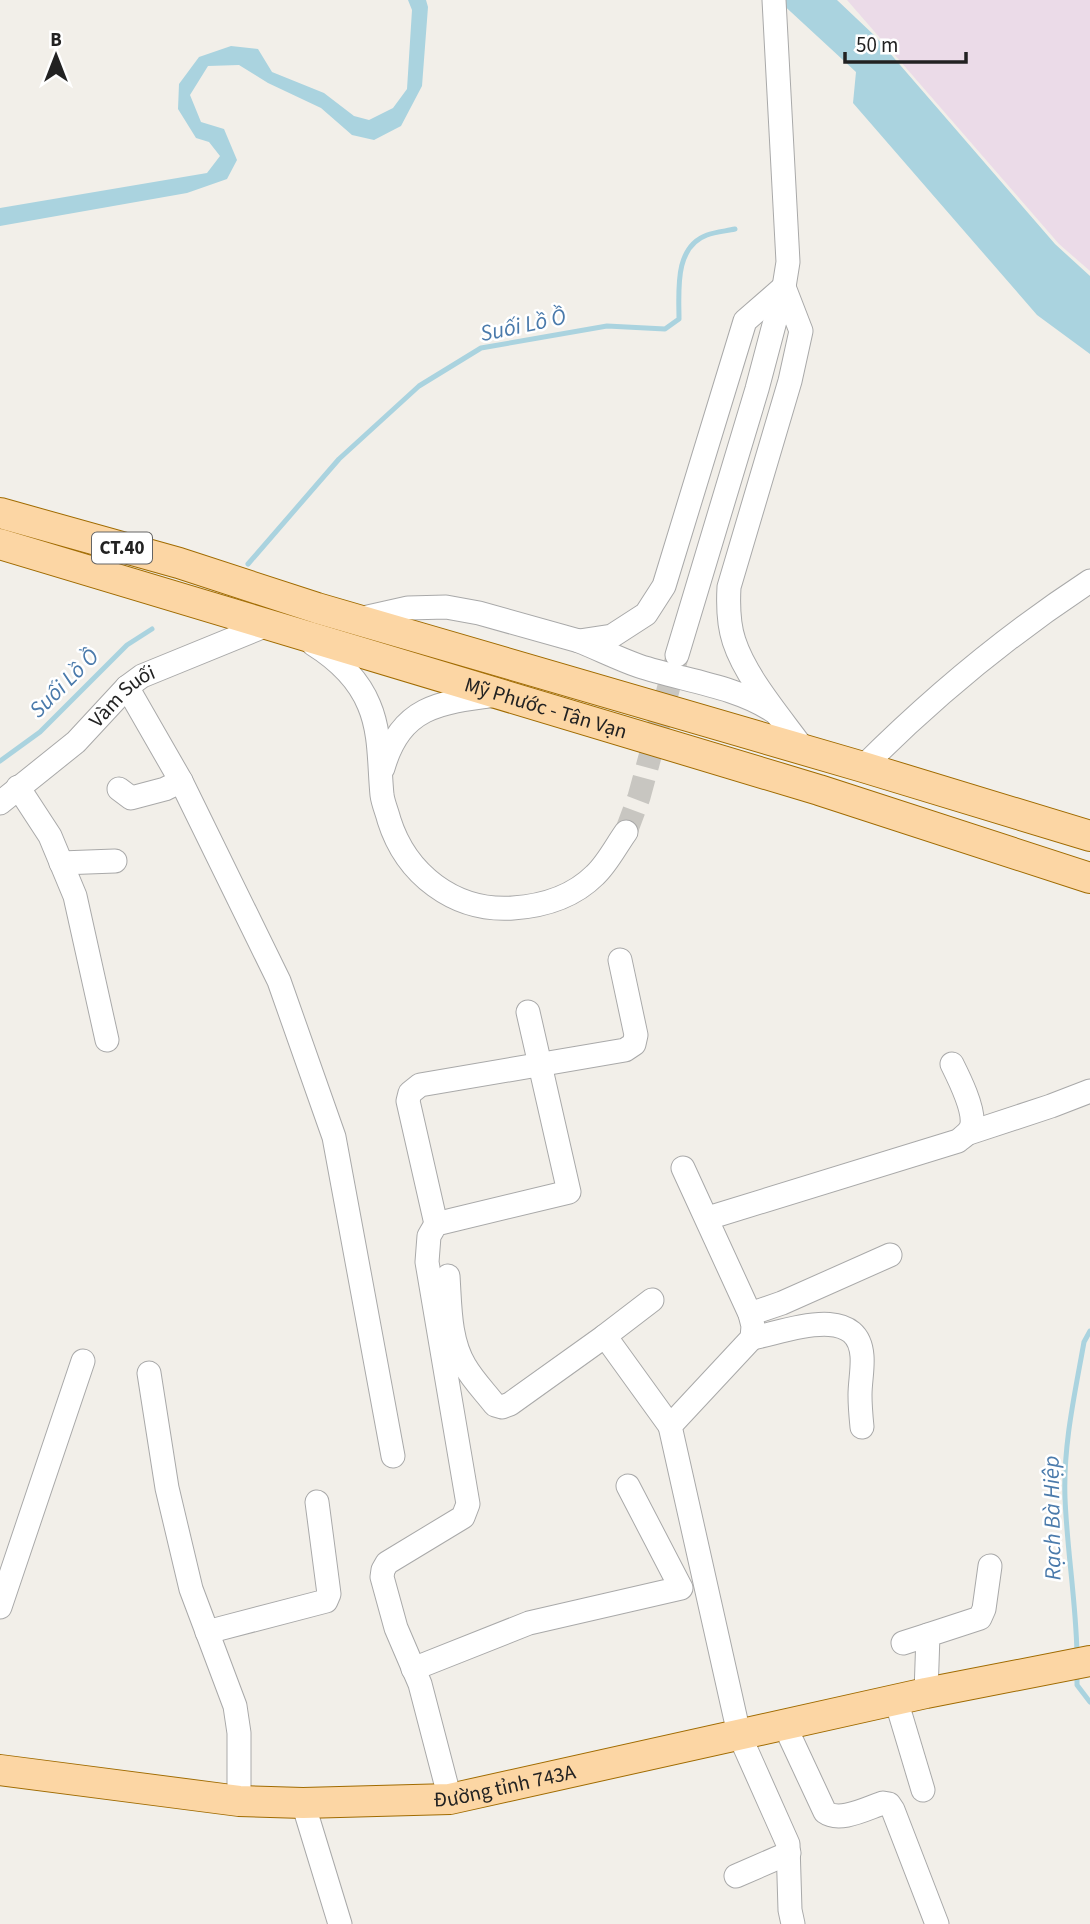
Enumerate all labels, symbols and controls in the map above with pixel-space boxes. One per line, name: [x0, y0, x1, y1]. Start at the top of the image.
north arrow: [21, 21, 91, 91]
scale bar: [845, 21, 966, 65]
text: B: [50, 27, 62, 54]
text: 50 m: [856, 30, 898, 60]
water label: Suối Lồ Ồ: [477, 300, 569, 350]
road number: CT.40: [92, 533, 152, 564]
water label: Suối Lồ Ồ: [22, 641, 106, 725]
street label: Vàm Suối: [82, 657, 160, 734]
street label: Mỹ Phước - Tân Vạn: [461, 669, 631, 747]
water label: Rạch Bà Hiệp: [1034, 1455, 1070, 1581]
street label: Đường tỉnh 743A: [433, 1756, 579, 1814]

